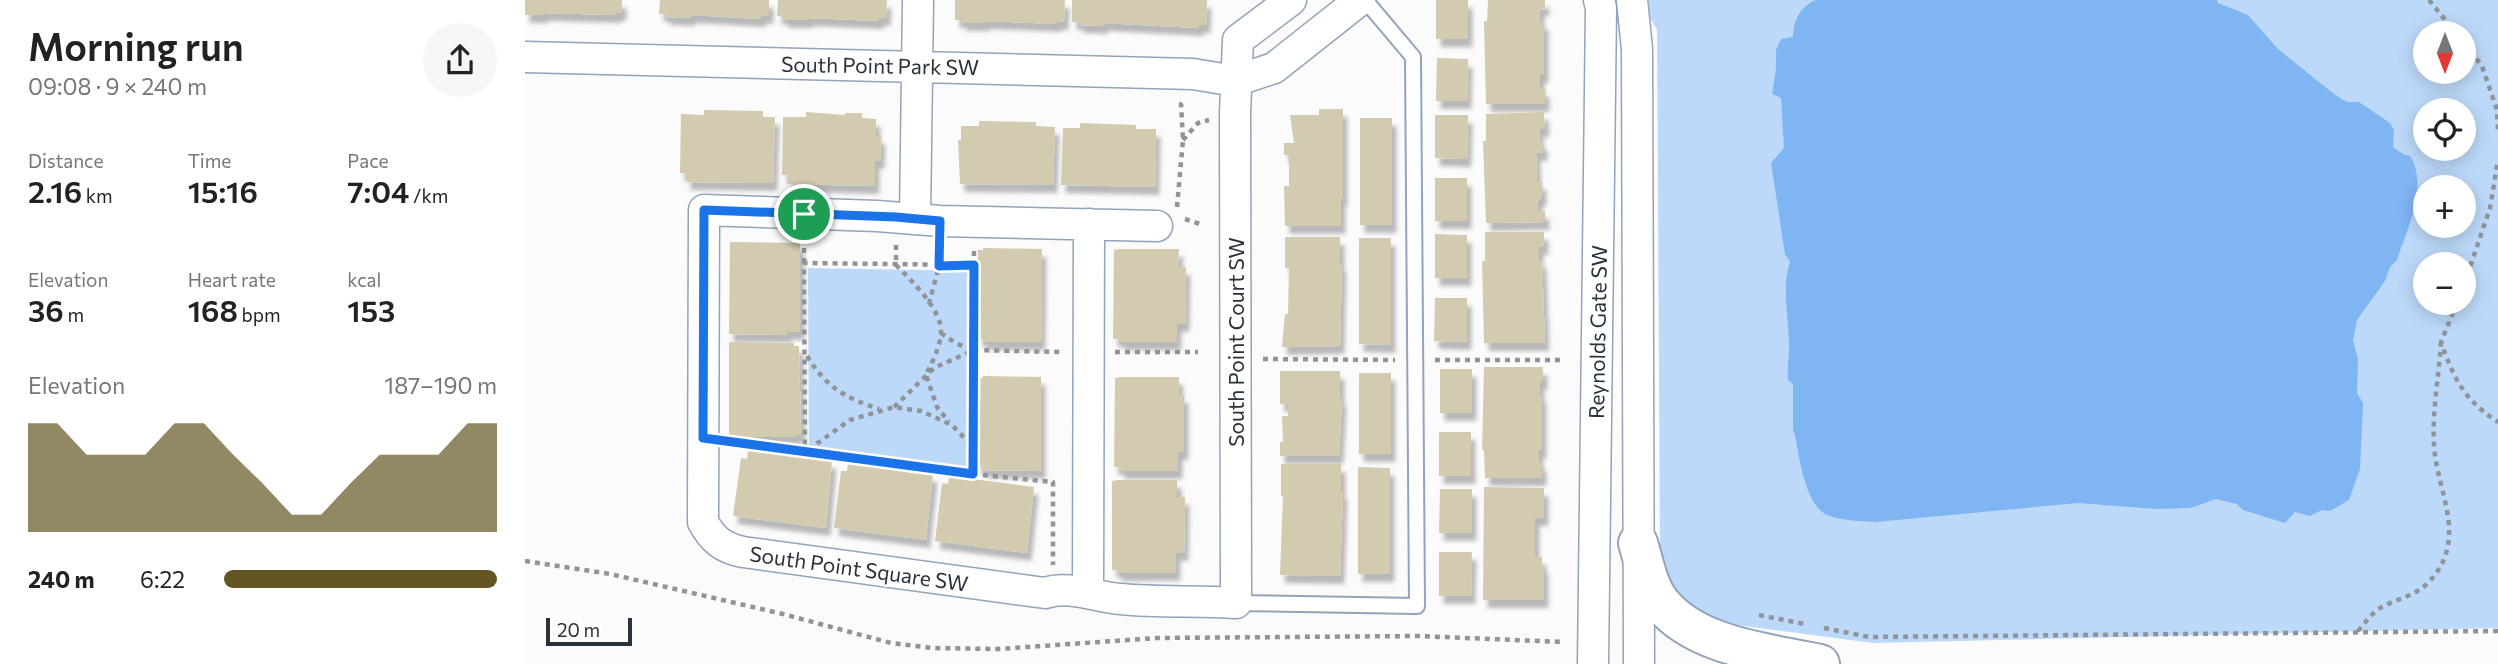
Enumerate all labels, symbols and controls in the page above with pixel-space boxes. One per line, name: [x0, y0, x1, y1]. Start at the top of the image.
north arrow: [2413, 21, 2476, 84]
map controls: [2413, 21, 2476, 315]
text: Morning run: [28, 22, 244, 69]
button: share: [423, 23, 497, 97]
street label: South Point Park SW: [781, 51, 979, 79]
text: 09:08 · 9 × 240 m: [28, 72, 207, 100]
button: locate: [2413, 98, 2476, 161]
text: Distance: [28, 149, 104, 172]
text: Time: [188, 149, 231, 172]
text: Pace: [347, 149, 389, 172]
text: 2.16: [28, 172, 82, 209]
text: 15:16: [188, 172, 258, 209]
text: 7:04: [347, 172, 409, 209]
button: +: [2413, 175, 2476, 238]
text: km: [82, 184, 113, 207]
text: /km: [409, 184, 448, 207]
pin: [774, 184, 834, 244]
icon: arrive: [785, 195, 823, 233]
street label: South Point Court SW: [1223, 237, 1248, 447]
street label: Reynolds Gate SW: [1583, 245, 1611, 419]
button: −: [2413, 252, 2476, 315]
text: Elevation: [28, 268, 108, 291]
text: Heart rate: [188, 268, 276, 291]
text: kcal: [347, 268, 381, 291]
text: 36: [28, 291, 64, 328]
text: 168: [188, 291, 238, 328]
text: 153: [347, 291, 395, 328]
text: m: [64, 303, 84, 326]
text: bpm: [238, 303, 281, 326]
text: Elevation: [28, 371, 125, 399]
text: 187–190 m: [384, 371, 497, 399]
street label: South Point Square SW: [748, 540, 970, 596]
text: 240 m: [28, 565, 95, 593]
text: 6:22: [140, 565, 185, 593]
scale bar: [546, 615, 632, 647]
text: 20 m: [557, 618, 600, 641]

